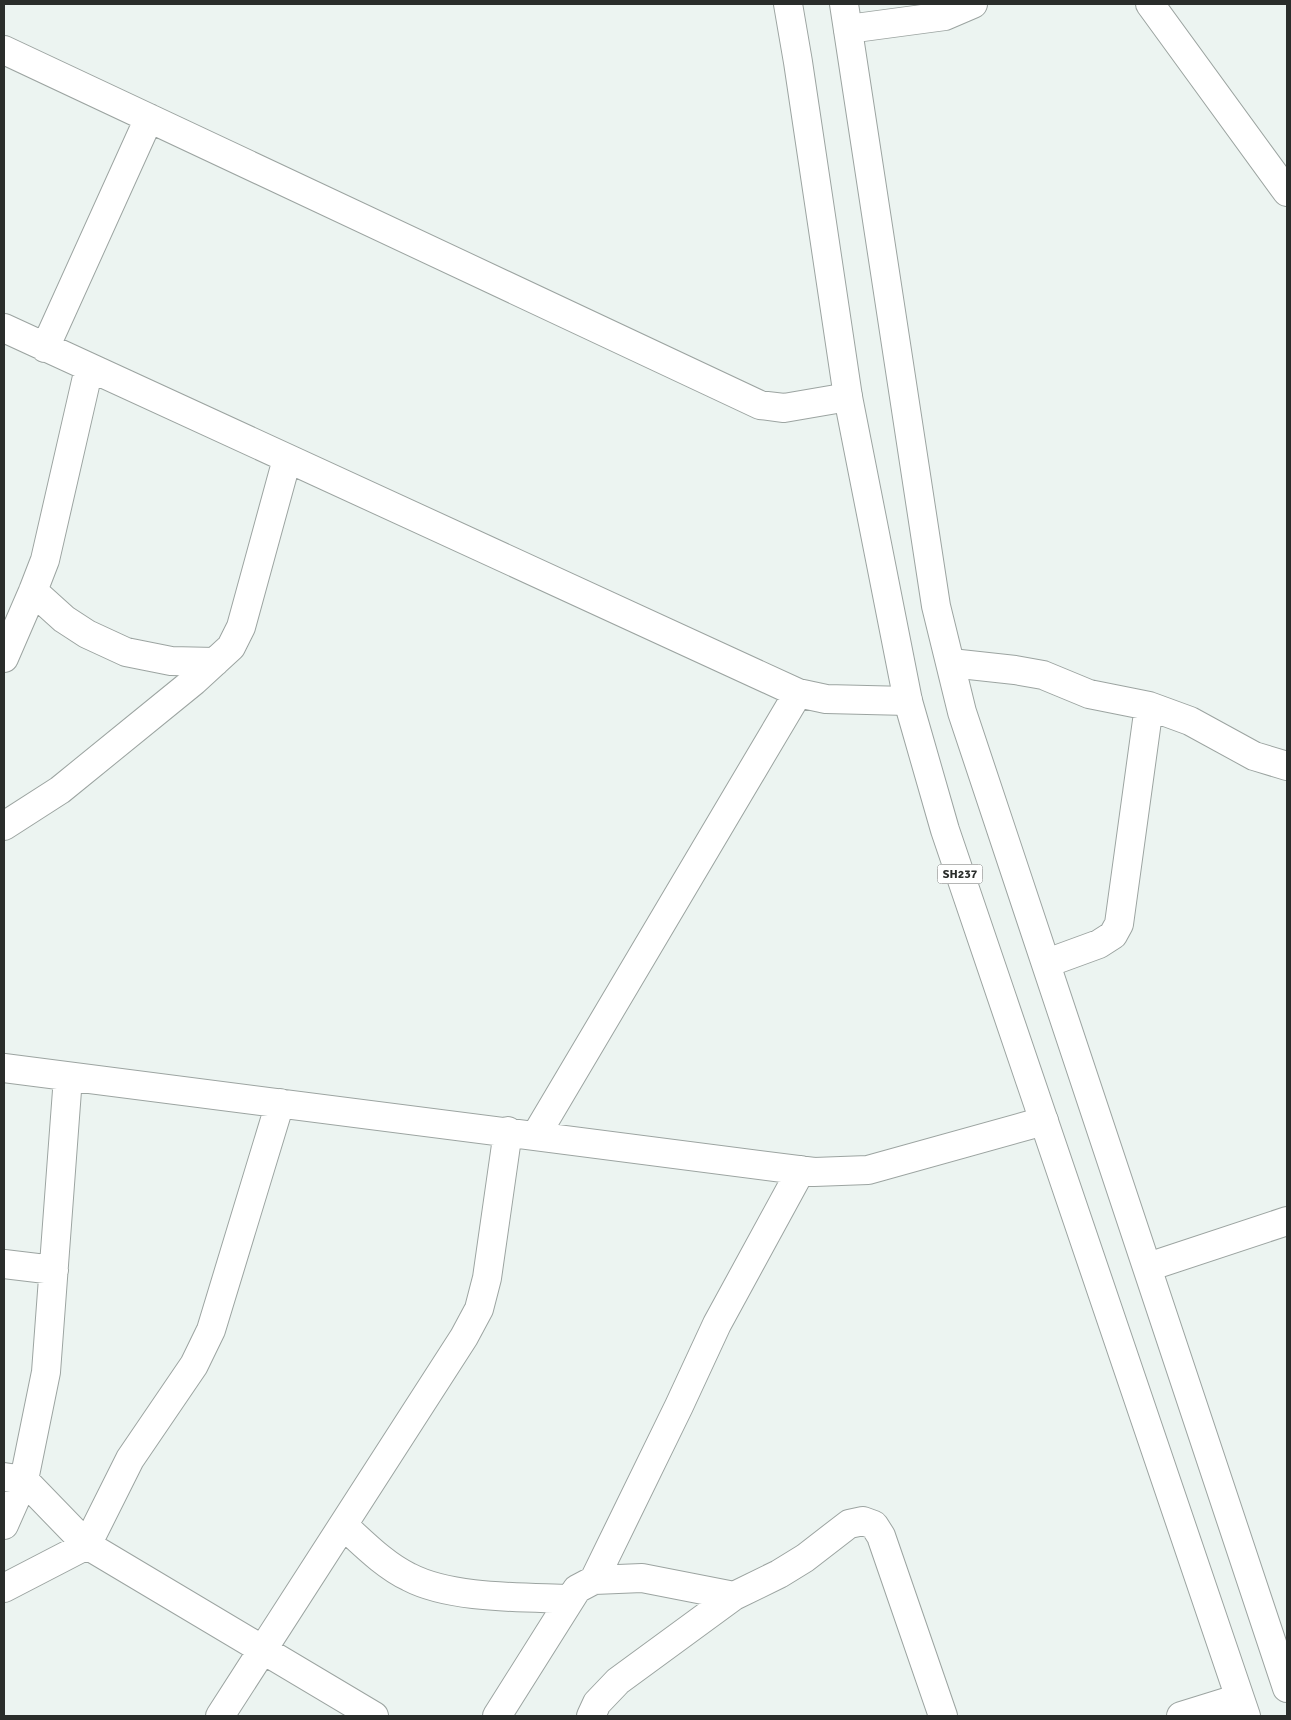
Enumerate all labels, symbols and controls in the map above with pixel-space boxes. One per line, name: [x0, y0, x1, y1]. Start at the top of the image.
road number: SH237: [938, 864, 982, 884]

